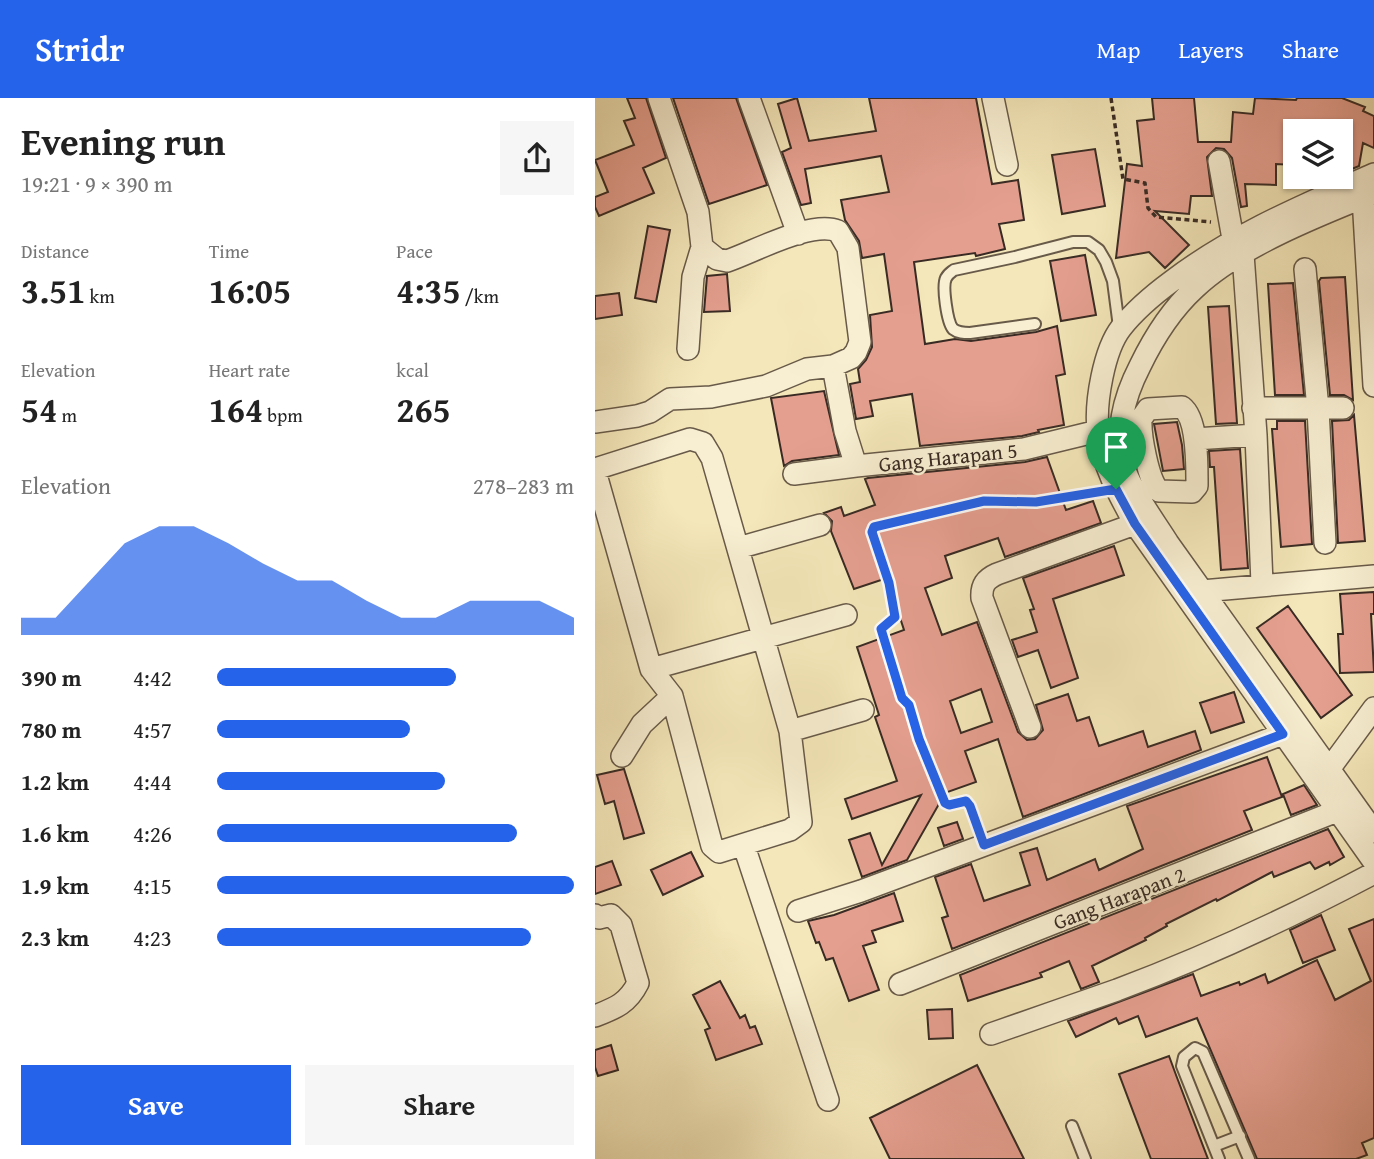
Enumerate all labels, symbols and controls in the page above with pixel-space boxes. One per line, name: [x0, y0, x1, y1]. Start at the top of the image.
text: Stridr: [35, 25, 124, 73]
text: Map: [1097, 32, 1140, 67]
text: Layers: [1178, 32, 1244, 67]
text: Share: [1282, 32, 1339, 67]
text: Evening run: [21, 113, 225, 169]
map controls: [1283, 119, 1353, 189]
button: layers: [1283, 119, 1353, 189]
button: share: [500, 121, 574, 195]
text: 19:21 · 9 × 390 m: [21, 167, 173, 200]
text: Distance: [21, 237, 89, 265]
text: Time: [209, 237, 249, 265]
text: Pace: [396, 237, 433, 265]
text: 3.51: [21, 265, 85, 316]
text: 16:05: [209, 265, 291, 316]
text: 4:35: [396, 265, 461, 316]
text: km: [85, 282, 115, 310]
text: /km: [461, 282, 499, 310]
text: Elevation: [21, 356, 95, 384]
text: Heart rate: [209, 356, 290, 384]
text: kcal: [396, 356, 429, 384]
text: 54: [21, 384, 57, 435]
text: 164: [209, 384, 263, 435]
text: 265: [396, 384, 451, 435]
text: m: [57, 401, 77, 429]
text: bpm: [263, 401, 303, 429]
pin: [1086, 417, 1146, 489]
icon: arrive: [1097, 428, 1135, 466]
street label: Gang Harapan 5: [877, 434, 1019, 480]
text: Elevation: [21, 469, 111, 502]
text: 278–283 m: [473, 469, 574, 502]
text: 390 m: [21, 661, 82, 694]
text: 4:42: [133, 661, 172, 694]
text: 780 m: [21, 713, 82, 746]
text: 4:57: [133, 713, 172, 746]
text: 1.2 km: [21, 765, 89, 798]
text: 4:44: [133, 765, 172, 798]
text: 1.6 km: [21, 817, 89, 850]
text: 4:26: [133, 817, 172, 850]
street label: Gang Harapan 2: [1048, 859, 1190, 937]
text: 1.9 km: [21, 869, 89, 902]
text: 4:15: [133, 869, 172, 902]
text: 2.3 km: [21, 921, 89, 954]
text: 4:23: [133, 921, 172, 954]
button: Save: [21, 1065, 291, 1145]
button: Share: [305, 1065, 574, 1145]

